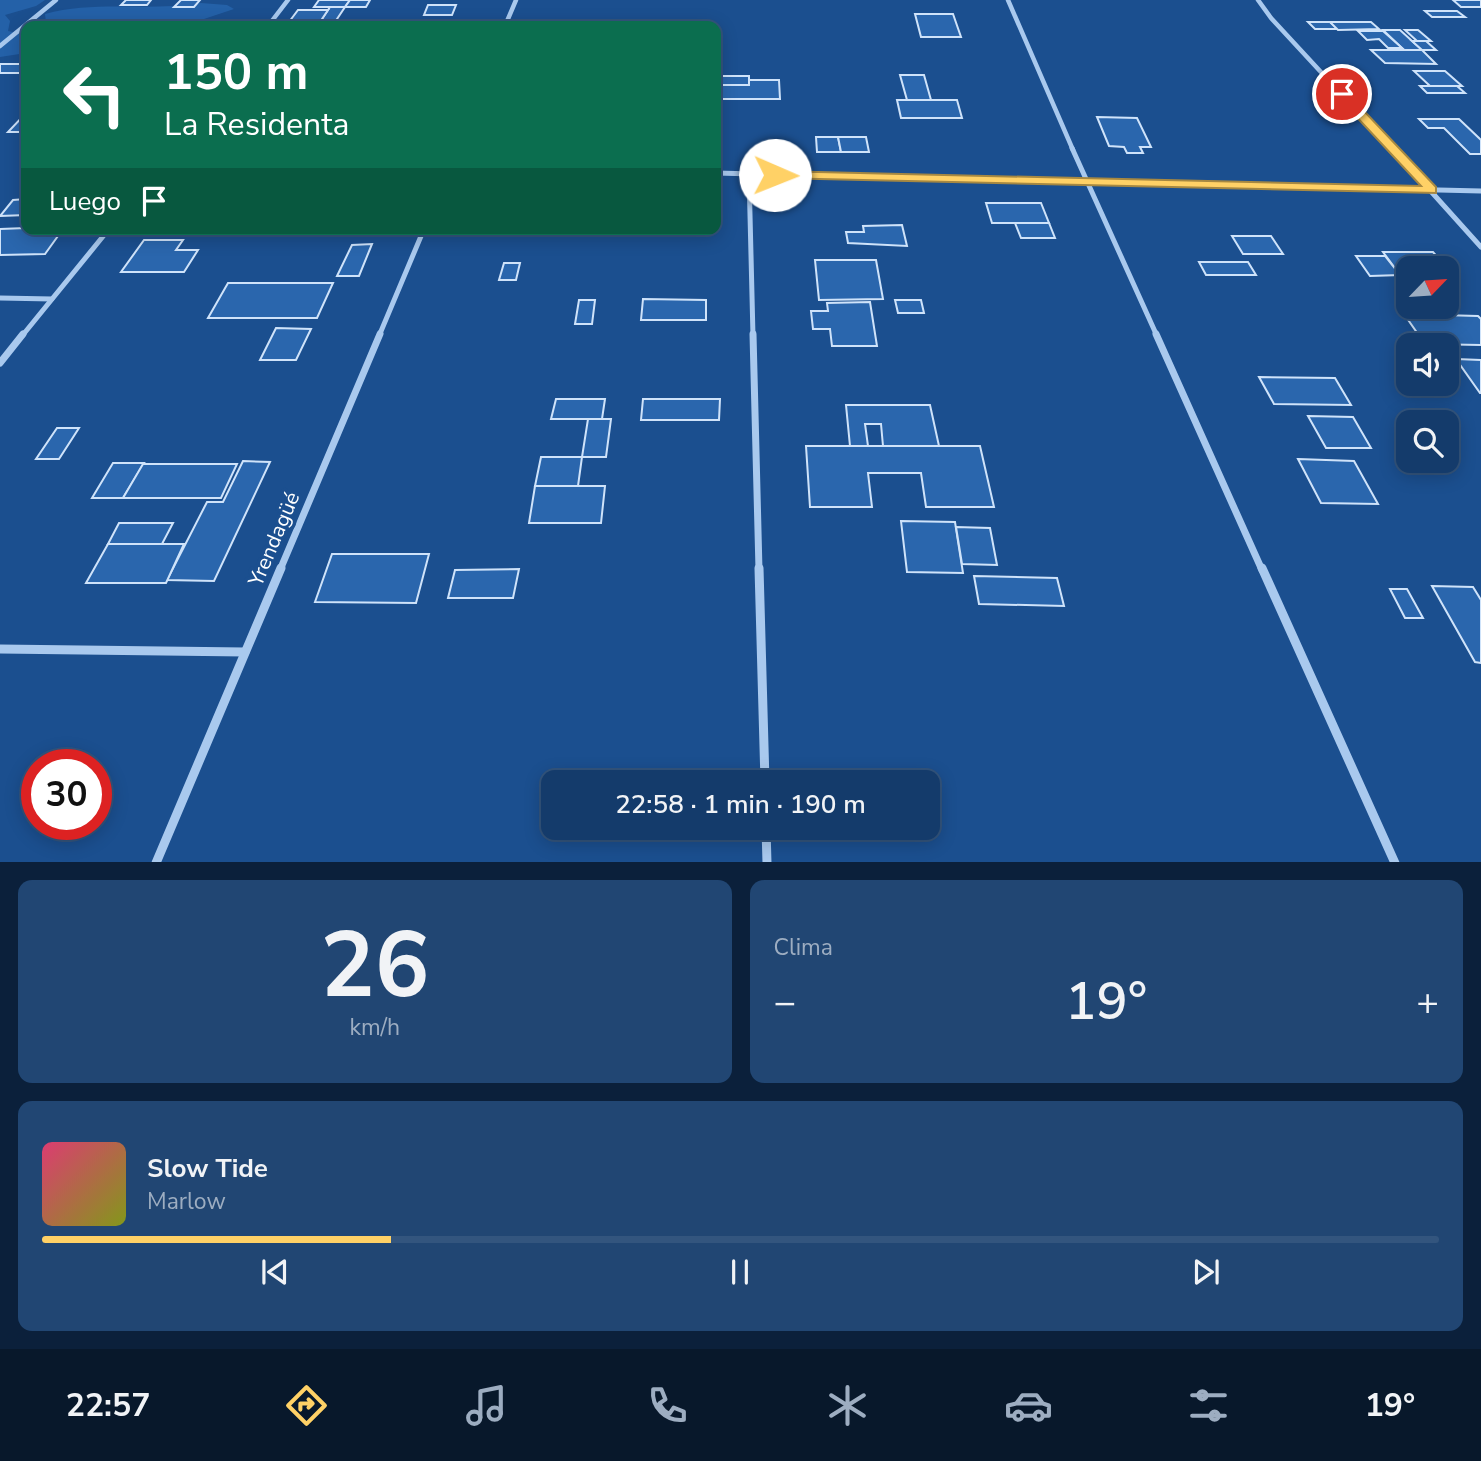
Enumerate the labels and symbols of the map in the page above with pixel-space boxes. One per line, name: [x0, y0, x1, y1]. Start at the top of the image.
pin: [1312, 64, 1372, 124]
position arrow: [738, 138, 812, 212]
north arrow: [1396, 256, 1460, 318]
street label: Yrendagüé: [241, 487, 306, 591]
speed limit sign: 30: [21, 749, 112, 840]

